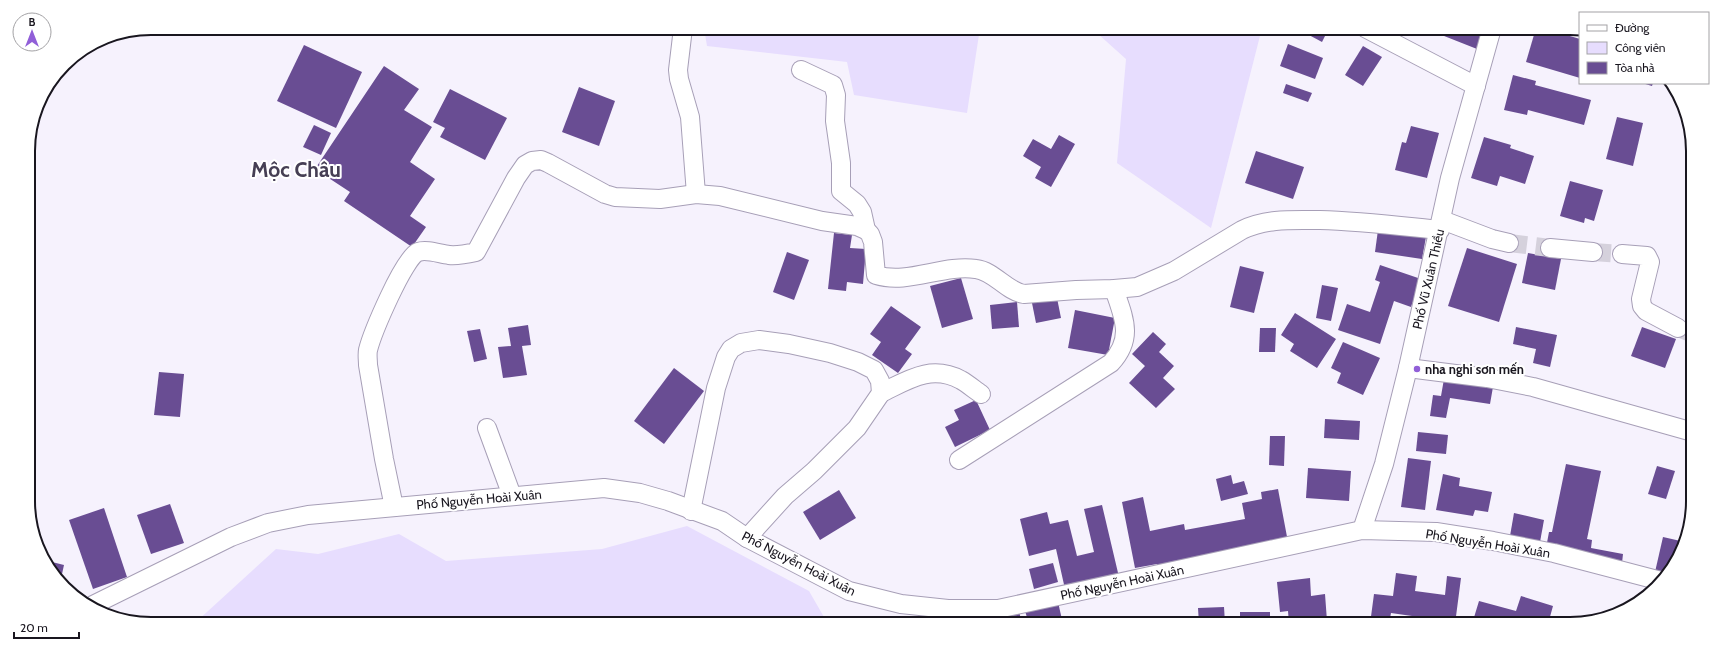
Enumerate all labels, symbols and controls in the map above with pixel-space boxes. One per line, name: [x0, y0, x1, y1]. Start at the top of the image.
north arrow: [12, 12, 52, 52]
legend: [1579, 12, 1709, 84]
text: B: [29, 15, 36, 29]
text: Đường: [1615, 20, 1650, 35]
text: Công viên: [1615, 40, 1666, 55]
text: Tòa nhà: [1615, 60, 1655, 75]
district label: Mộc Châu: [251, 157, 341, 182]
street label: Phố Vũ Xuân Thiều: [1409, 227, 1447, 331]
place label: nha nghi sơn mến: [1425, 361, 1524, 377]
marker: nha nghi sơn mến: [1412, 364, 1422, 374]
street label: Phố Nguyễn Hoài Xuân: [416, 486, 542, 512]
street label: Phố Nguyễn Hoài Xuân: [1425, 525, 1551, 561]
street label: Phố Nguyễn Hoài Xuân: [739, 527, 859, 599]
street label: Phố Nguyễn Hoài Xuân: [1059, 561, 1185, 603]
scale bar: [14, 614, 79, 640]
text: 20 m: [20, 620, 48, 635]

